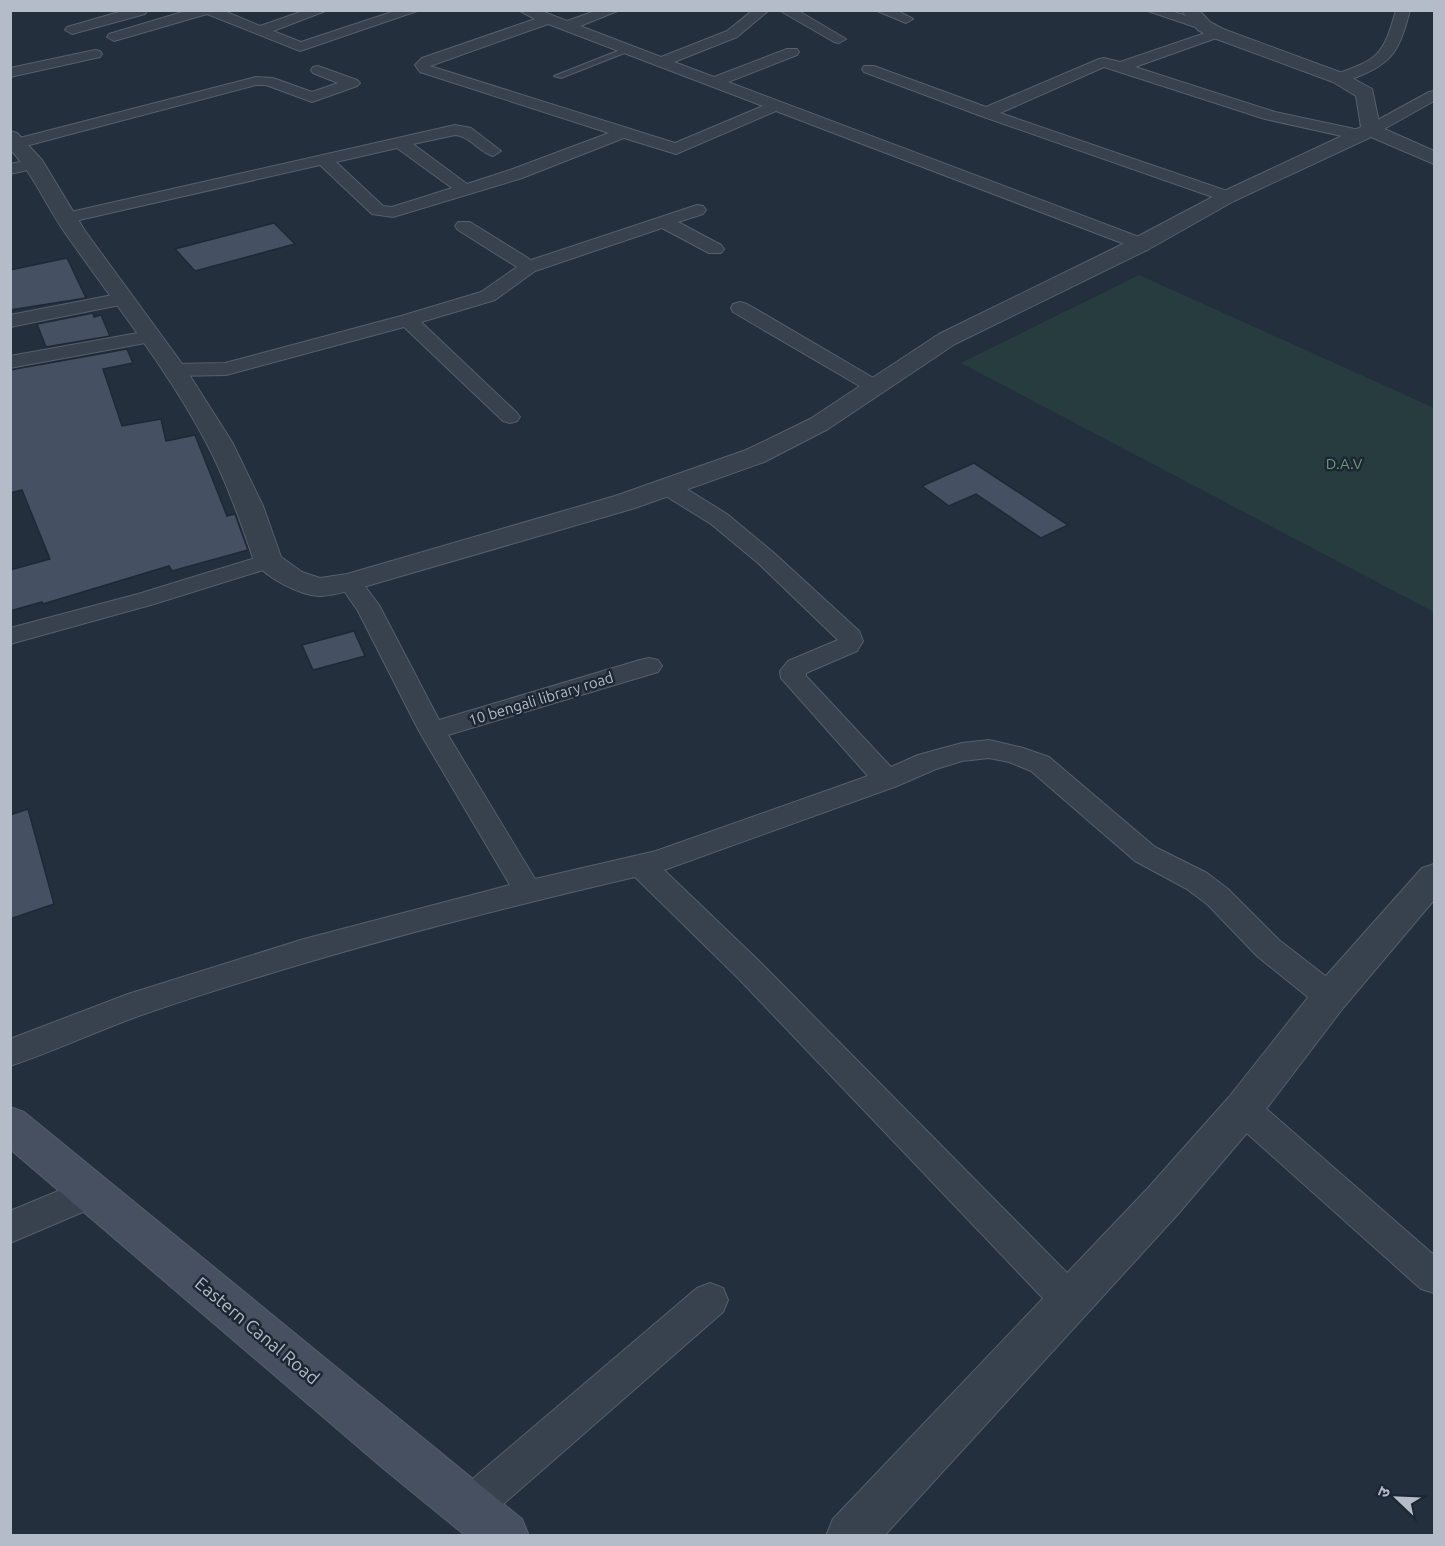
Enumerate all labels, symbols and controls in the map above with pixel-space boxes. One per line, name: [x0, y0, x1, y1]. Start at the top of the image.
park label: D.A.V: [1326, 455, 1363, 472]
street label: 10 bengali library road: [466, 668, 615, 729]
street label: Eastern Canal Road: [192, 1273, 324, 1388]
north arrow: [1367, 1468, 1427, 1528]
text: उ: [1373, 1484, 1394, 1500]

